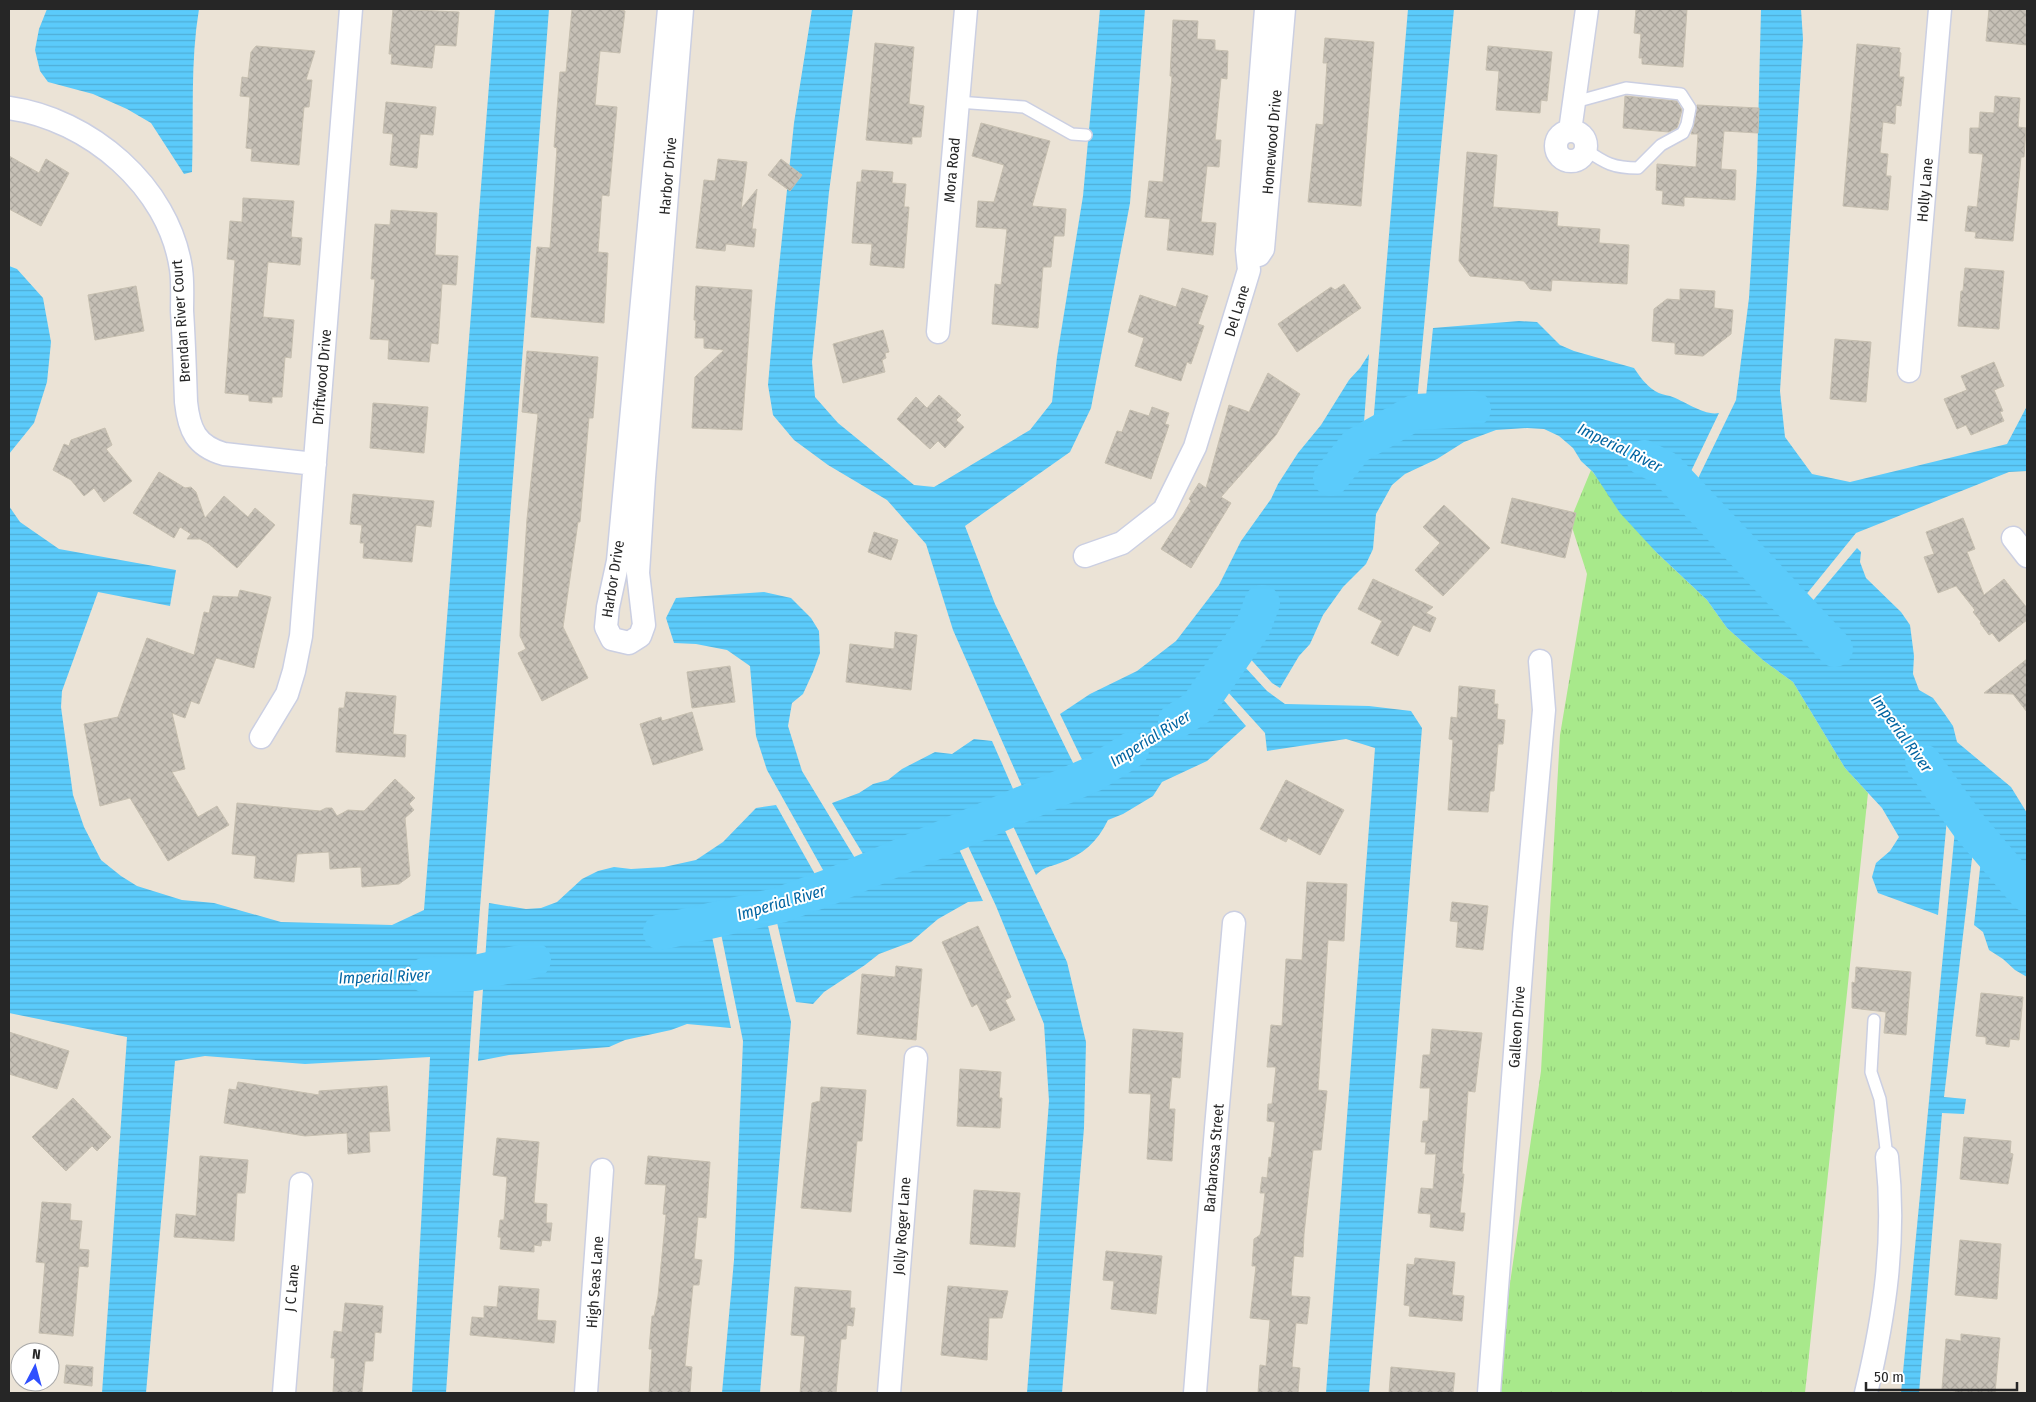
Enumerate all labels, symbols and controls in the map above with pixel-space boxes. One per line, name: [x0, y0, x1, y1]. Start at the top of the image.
street label: Homewood Drive: [1258, 89, 1286, 195]
street label: Harbor Drive: [656, 136, 680, 216]
street label: Mora Road: [940, 137, 964, 203]
street label: Holly Lane: [1913, 157, 1937, 223]
street label: Brendan River Court: [168, 259, 194, 383]
street label: Del Lane: [1221, 283, 1253, 339]
street label: Driftwood Drive: [309, 328, 335, 426]
water label: Imperial River: [1575, 419, 1665, 476]
street label: Harbor Drive: [598, 539, 628, 619]
water label: Imperial River: [1867, 691, 1936, 776]
water label: Imperial River: [1107, 706, 1194, 771]
water label: Imperial River: [735, 881, 828, 924]
water label: Imperial River: [338, 965, 430, 988]
street label: Galleon Drive: [1505, 985, 1529, 1069]
street label: Barbarossa Street: [1200, 1103, 1228, 1213]
street label: Jolly Roger Lane: [890, 1176, 914, 1276]
street label: High Seas Lane: [583, 1235, 607, 1329]
street label: J C Lane: [281, 1263, 303, 1313]
north arrow: [10, 1342, 60, 1392]
text: N: [31, 1346, 41, 1363]
scale bar: [1866, 1360, 2017, 1392]
text: 50 m: [1874, 1368, 1904, 1386]

